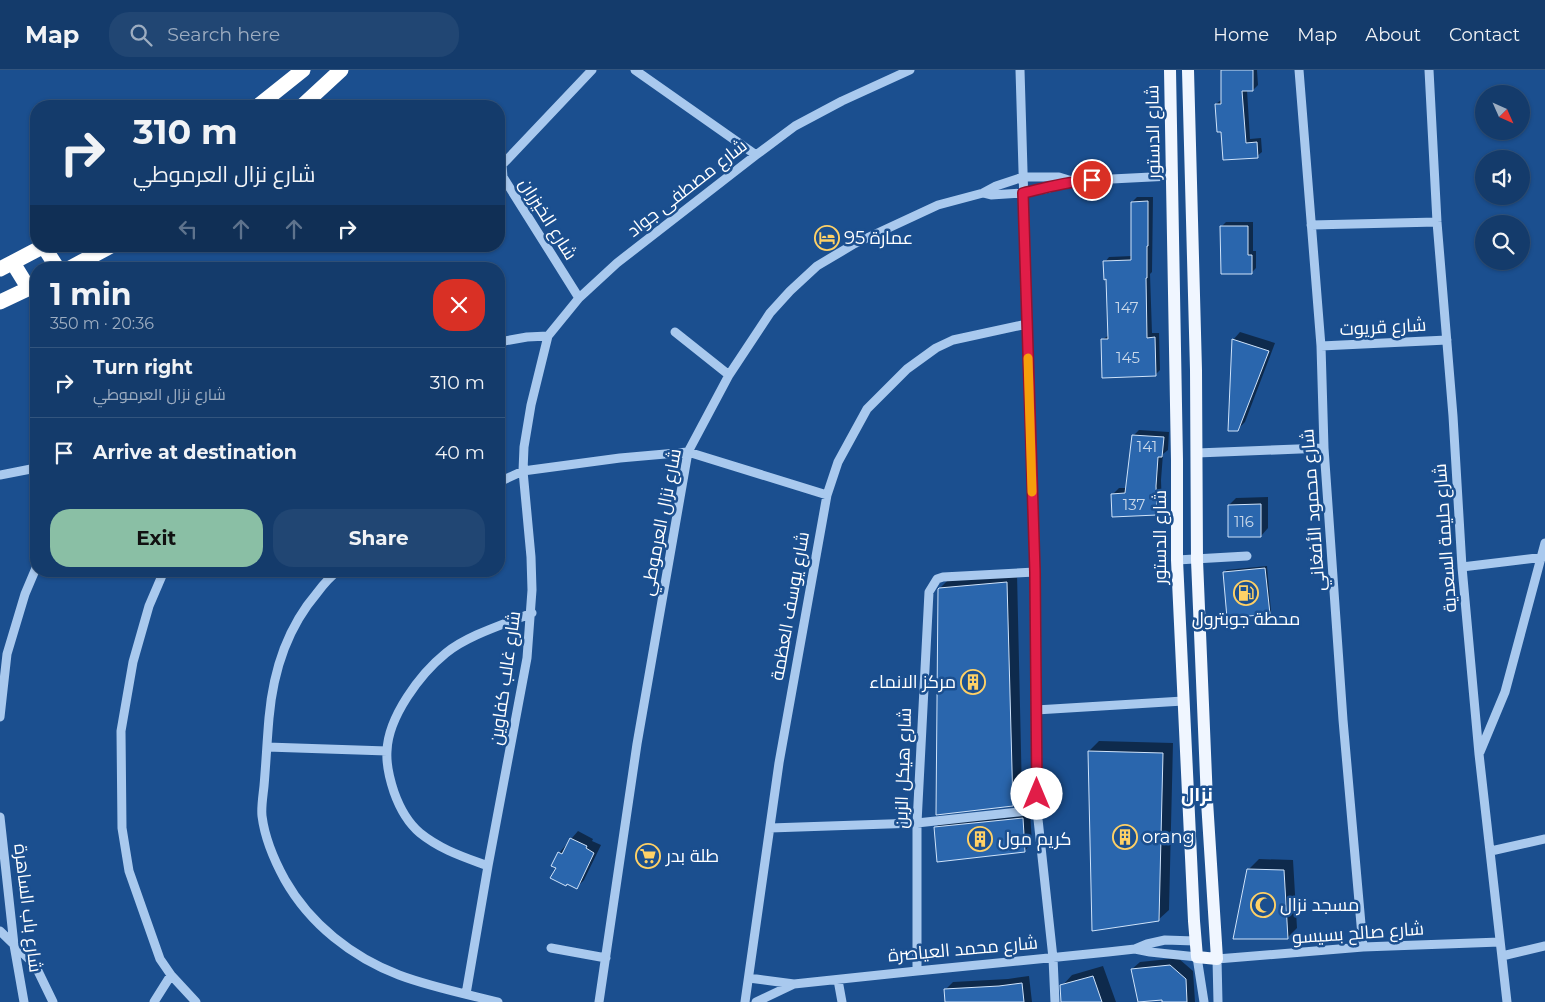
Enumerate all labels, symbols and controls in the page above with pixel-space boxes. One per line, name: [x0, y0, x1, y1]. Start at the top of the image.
search box: [109, 12, 459, 57]
text: Map: [25, 20, 79, 49]
icon: search: [127, 21, 155, 49]
text: Search here: [167, 23, 280, 46]
text: Home: [1213, 24, 1269, 46]
text: Map: [1297, 24, 1337, 46]
text: About: [1365, 24, 1421, 46]
text: Contact: [1449, 24, 1520, 46]
street label: شارع الدستور: [1141, 85, 1166, 180]
north arrow: [1475, 85, 1530, 140]
map controls: [1475, 85, 1530, 270]
text: 310 m: [133, 110, 238, 153]
icon: right: [50, 120, 115, 185]
street label: شارع مصطفى جواد: [623, 134, 752, 242]
button: sound: [1475, 150, 1530, 205]
pin: [1071, 159, 1113, 201]
text: شارع نزال العرموطي: [133, 161, 315, 188]
icon: arrive: [1078, 166, 1106, 194]
street label: شارع الخيزران: [513, 174, 582, 265]
icon: left: [174, 215, 202, 243]
icon: ahead: [227, 215, 255, 243]
icon: ahead: [280, 215, 308, 243]
icon: right: [333, 215, 361, 243]
button: search: [1475, 215, 1530, 270]
hotel icon: عمارة 95: [814, 225, 840, 251]
place label: عمارة 95: [844, 227, 913, 249]
text: 1 min: [50, 276, 131, 313]
button: close: [433, 279, 485, 331]
house number: 147: [1115, 298, 1139, 317]
text: 350 m · 20:36: [50, 314, 154, 333]
street label: شارع قريوت: [1339, 314, 1427, 341]
house number: 145: [1116, 348, 1140, 367]
text: Turn right: [93, 356, 193, 379]
icon: right: [50, 369, 78, 397]
text: 310 m: [430, 371, 485, 394]
text: شارع نزال العرموطي: [93, 385, 226, 404]
street label: شارع محمود الأفغاني: [1296, 428, 1333, 592]
house number: 141: [1137, 437, 1157, 456]
icon: arrive: [50, 439, 78, 467]
text: Arrive at destination: [93, 441, 297, 464]
text: 40 m: [435, 441, 485, 464]
street label: شارع نزال العرموطي: [636, 447, 689, 598]
street label: شارع حليمة السعدية: [1429, 463, 1462, 613]
street label: شارع الدستور: [1149, 490, 1172, 585]
house number: 137: [1123, 495, 1145, 514]
button: Exit: [50, 509, 263, 567]
button: Share: [273, 509, 485, 567]
house number: 116: [1234, 512, 1254, 531]
street label: شارع يوسف العظمة: [766, 530, 815, 682]
fuel station icon: محطة جوبترول: [1233, 580, 1259, 606]
place label: محطة جوبترول: [1192, 608, 1300, 630]
street label: شارع غالب كفاوين: [485, 610, 526, 747]
building icon: مركز الانماء: [960, 669, 986, 695]
place label: مركز الانماء: [869, 671, 956, 693]
street label: شارع هيكل الزبن: [890, 707, 917, 829]
position arrow: [1010, 767, 1062, 819]
district label: نزال: [1181, 783, 1213, 807]
building icon: orang: [1112, 824, 1138, 850]
building icon: كريم مول: [967, 826, 993, 852]
place label: orang: [1142, 826, 1195, 848]
place label: كريم مول: [998, 828, 1071, 851]
street label: شارع باب الساهرة: [8, 842, 47, 974]
supermarket icon: طلة بدر: [635, 843, 661, 869]
place label: طلة بدر: [665, 845, 719, 867]
mosque icon: مسجد نزال: [1250, 892, 1276, 918]
place label: مسجد نزال: [1280, 894, 1359, 916]
street label: شارع صالح بسيسو: [1291, 917, 1425, 950]
street label: شارع محمد العياصرة: [887, 931, 1039, 968]

